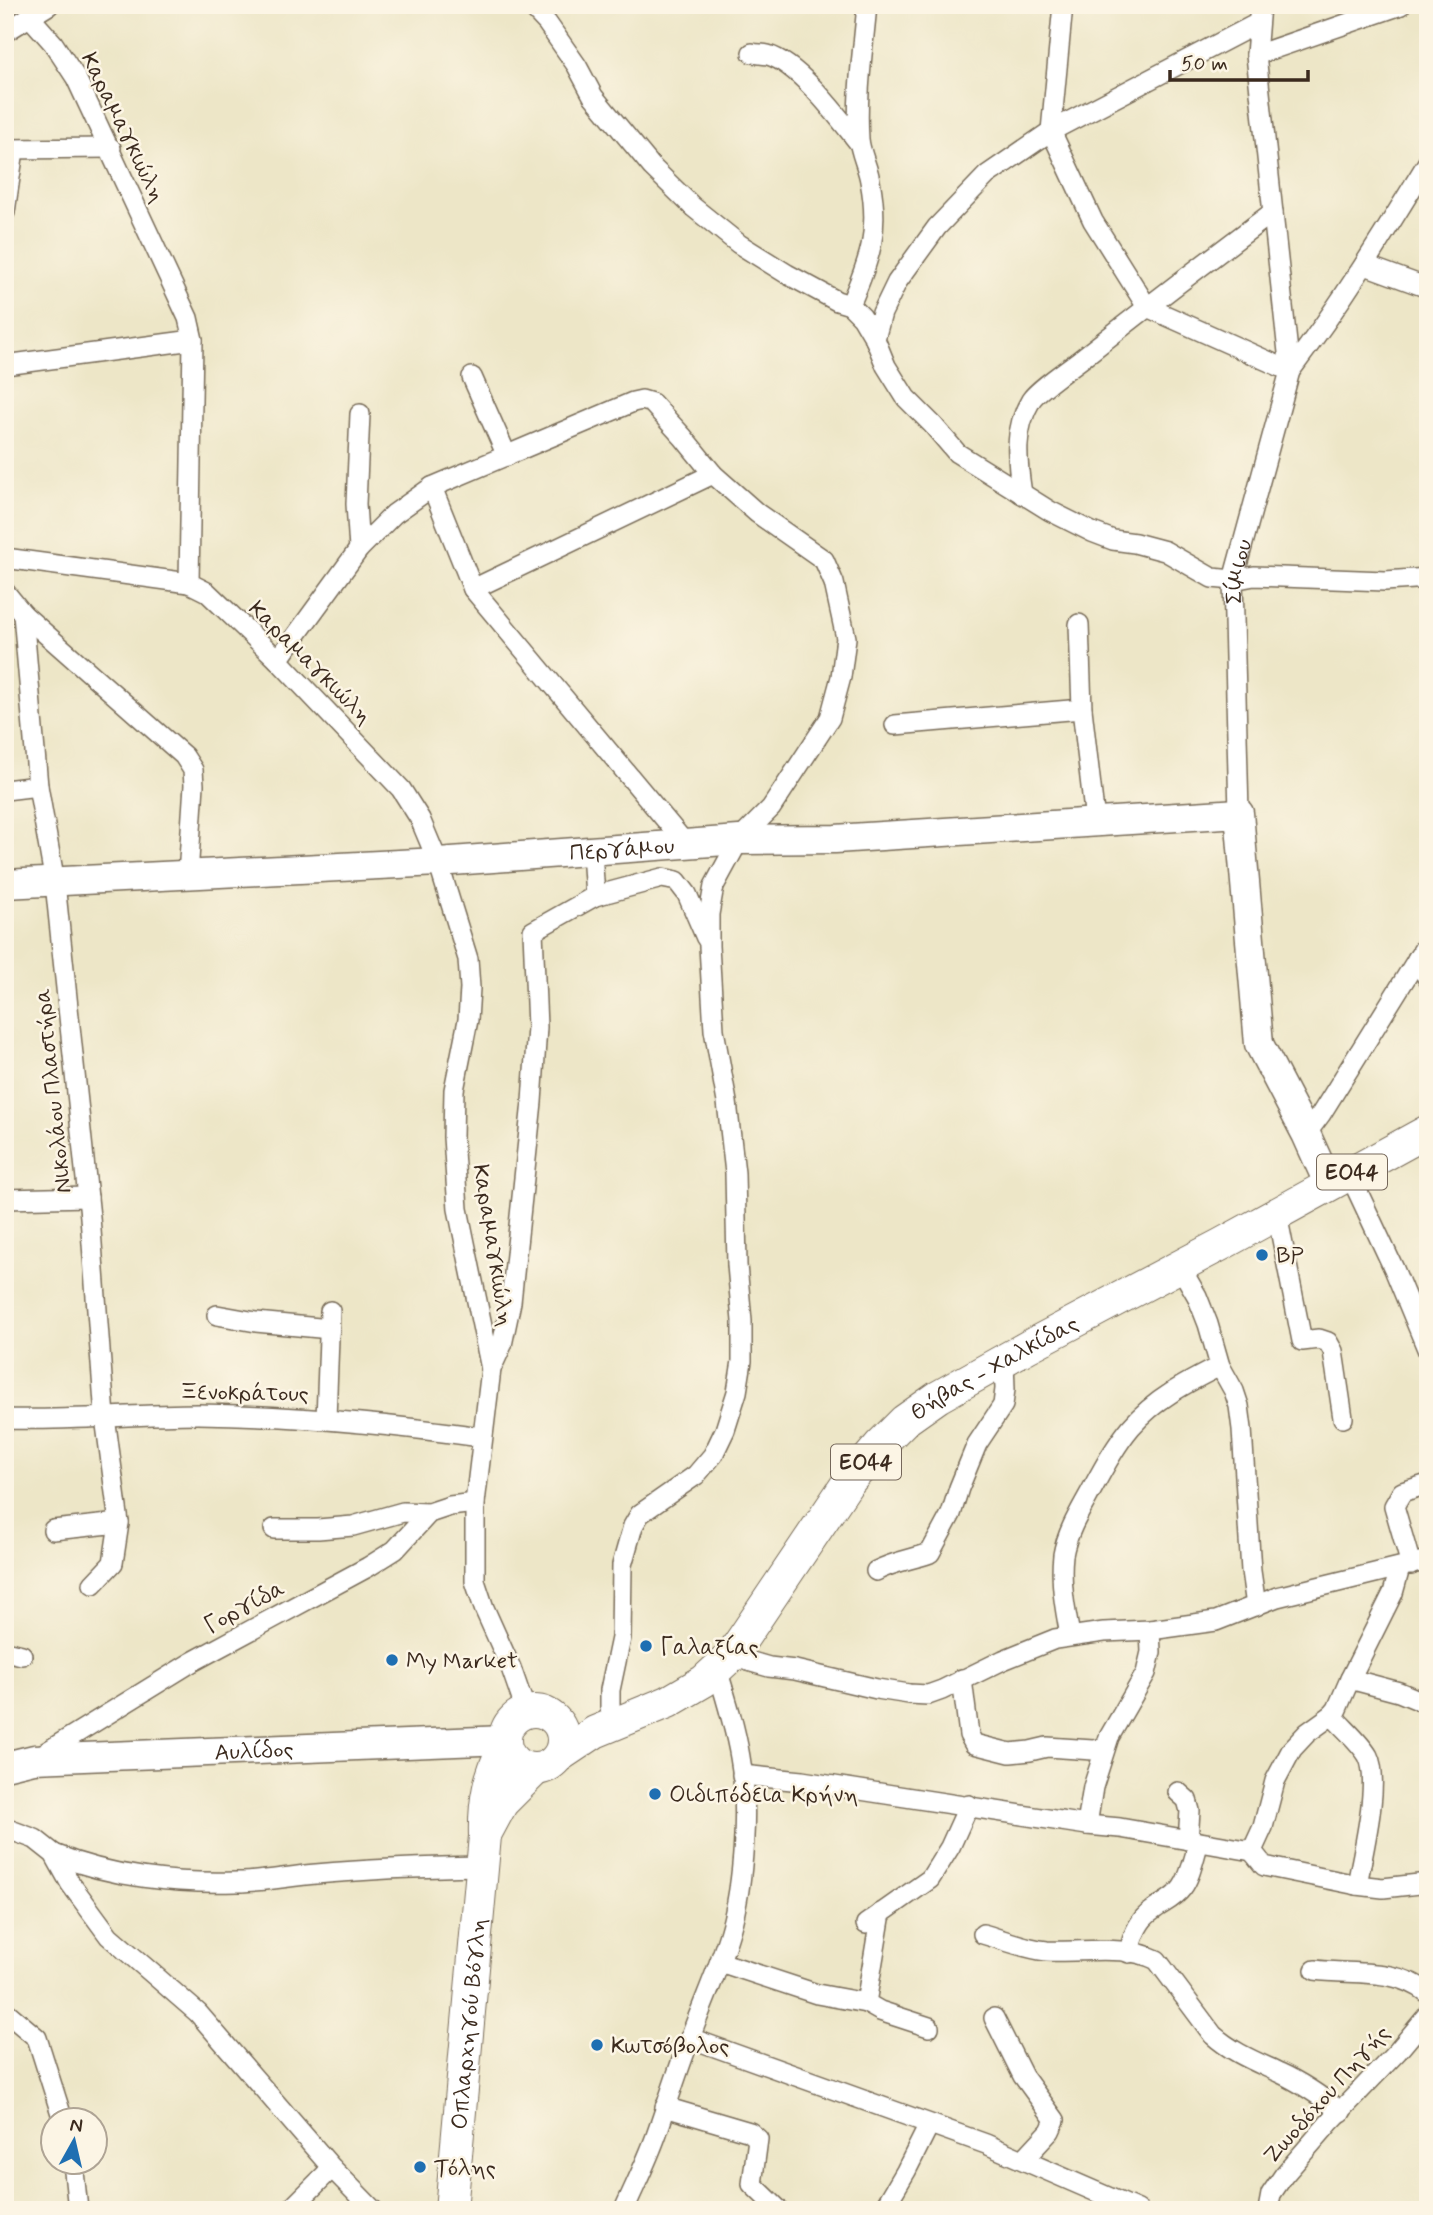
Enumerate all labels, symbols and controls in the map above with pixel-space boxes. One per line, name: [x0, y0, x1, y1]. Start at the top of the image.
scale bar: [1170, 38, 1309, 82]
street label: Καραμαγκιώλη: [73, 48, 172, 208]
text: 50 m: [1181, 50, 1228, 78]
street label: Σίμιου: [1220, 536, 1260, 605]
street label: Καραμαγκιώλη: [241, 595, 378, 732]
street label: Περγάμου: [569, 832, 676, 869]
street label: Νικολάου Πλαστήρα: [28, 987, 80, 1195]
road number: ΕΟ44: [1317, 1154, 1387, 1190]
street label: Καραμαγκιώλη: [464, 1162, 520, 1328]
place label: BP: [1276, 1242, 1304, 1272]
marker: BP: [1254, 1247, 1270, 1263]
street label: Θήβας - Χαλκίδας: [905, 1310, 1084, 1429]
street label: Ξενοκράτους: [179, 1378, 309, 1410]
road number: ΕΟ44: [831, 1444, 901, 1480]
street label: Γοργίδα: [199, 1574, 290, 1641]
place label: Γαλαξίας: [660, 1633, 759, 1663]
marker: Γαλαξίας: [638, 1638, 654, 1654]
place label: My Market: [406, 1647, 518, 1677]
marker: My Market: [384, 1652, 400, 1668]
street label: Αυλίδος: [214, 1736, 294, 1769]
place label: Οιδιπόδεια Κρήνη: [669, 1781, 858, 1811]
marker: Οιδιπόδεια Κρήνη: [647, 1786, 663, 1802]
street label: Οπλαρχηγού Βόγλη: [445, 1917, 494, 2131]
street label: Ζωοδόχου Πηγής: [1257, 2020, 1398, 2171]
place label: Κωτσόβολος: [611, 2032, 729, 2062]
marker: Κωτσόβολος: [589, 2037, 605, 2053]
north arrow: [38, 2106, 108, 2176]
text: N: [68, 2112, 84, 2139]
place label: Τόλης: [434, 2154, 496, 2184]
marker: Τόλης: [412, 2159, 428, 2175]

